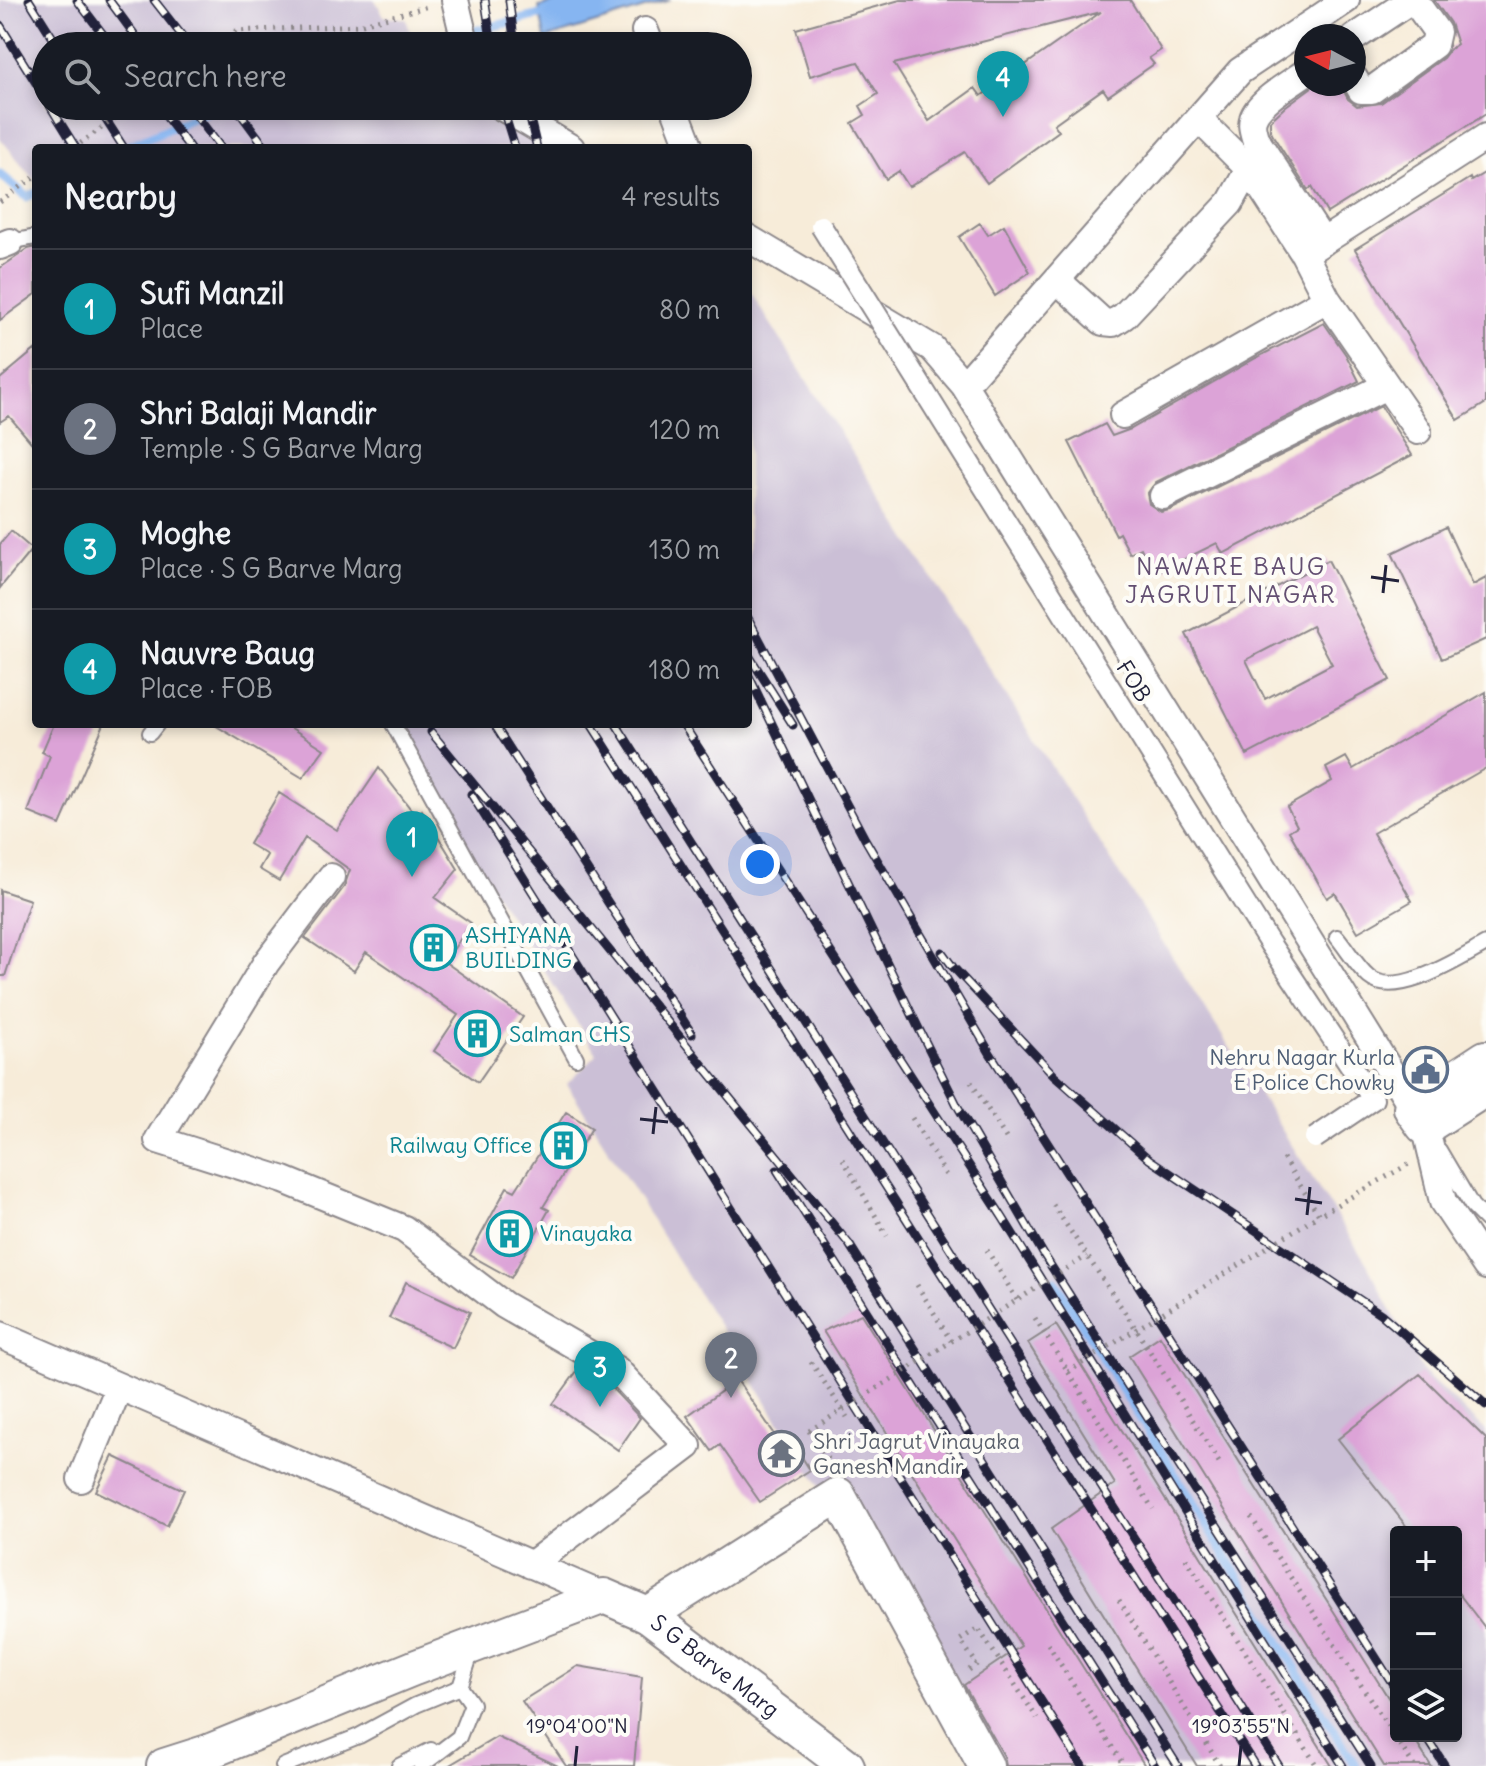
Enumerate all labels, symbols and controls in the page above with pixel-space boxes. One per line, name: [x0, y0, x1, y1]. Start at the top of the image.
north arrow: [1294, 24, 1366, 96]
search box: [32, 32, 752, 120]
pin: 4: [977, 51, 1029, 117]
icon: search: [60, 54, 104, 98]
text: Search here: [124, 57, 287, 95]
text: Nearby: [64, 175, 177, 218]
text: 4 results: [622, 180, 720, 213]
text: Sufi Manzil: [140, 274, 284, 312]
text: 1: [85, 293, 95, 326]
text: 80 m: [659, 293, 720, 326]
text: Place: [140, 312, 203, 345]
text: Shri Balaji Mandir: [140, 394, 377, 432]
text: 2: [83, 413, 97, 446]
text: 120 m: [649, 413, 720, 446]
text: Temple · S G Barve Marg: [140, 432, 423, 465]
text: Moghe: [140, 514, 231, 552]
text: 3: [83, 533, 97, 566]
text: 130 m: [649, 533, 720, 566]
district label: NAWARE BAUG JAGRUTI NAGAR: [1125, 551, 1337, 609]
text: Place · S G Barve Marg: [140, 552, 403, 585]
text: Nauvre Baug: [140, 634, 315, 672]
text: 4: [82, 653, 98, 686]
text: 180 m: [649, 653, 720, 686]
street label: FOB: [1111, 655, 1157, 707]
text: Place · FOB: [140, 672, 273, 705]
pin: 1: [386, 811, 438, 877]
your location: [740, 844, 780, 884]
place label: ASHIYANA BUILDING: [465, 921, 572, 974]
building icon: ASHIYANA BUILDING: [410, 924, 458, 972]
building icon: Salman CHS: [454, 1010, 502, 1058]
place label: Salman CHS: [509, 1020, 631, 1048]
place label: Nehru Nagar Kurla E Police Chowky: [1209, 1043, 1395, 1096]
public building icon: Nehru Nagar Kurla E Police Chowky: [1402, 1046, 1450, 1094]
building icon: Railway Office: [539, 1121, 587, 1169]
place label: Railway Office: [389, 1131, 532, 1159]
building icon: Vinayaka: [485, 1209, 533, 1257]
place label: Vinayaka: [540, 1219, 633, 1247]
pin: 2: [705, 1332, 757, 1398]
pin: 3: [574, 1341, 626, 1407]
place label: Shri Jagrut Vinayaka Ganesh Mandir: [813, 1427, 1020, 1480]
temple icon: Shri Jagrut Vinayaka Ganesh Mandir: [758, 1430, 806, 1478]
map controls: [1390, 1526, 1462, 1742]
button: +: [1390, 1526, 1462, 1598]
button: −: [1390, 1598, 1462, 1670]
street label: S G Barve Marg: [645, 1608, 785, 1724]
button: layers: [1390, 1670, 1462, 1742]
text: 19°04'00"N: [526, 1713, 628, 1738]
text: 19°03'55"N: [1192, 1713, 1290, 1738]

